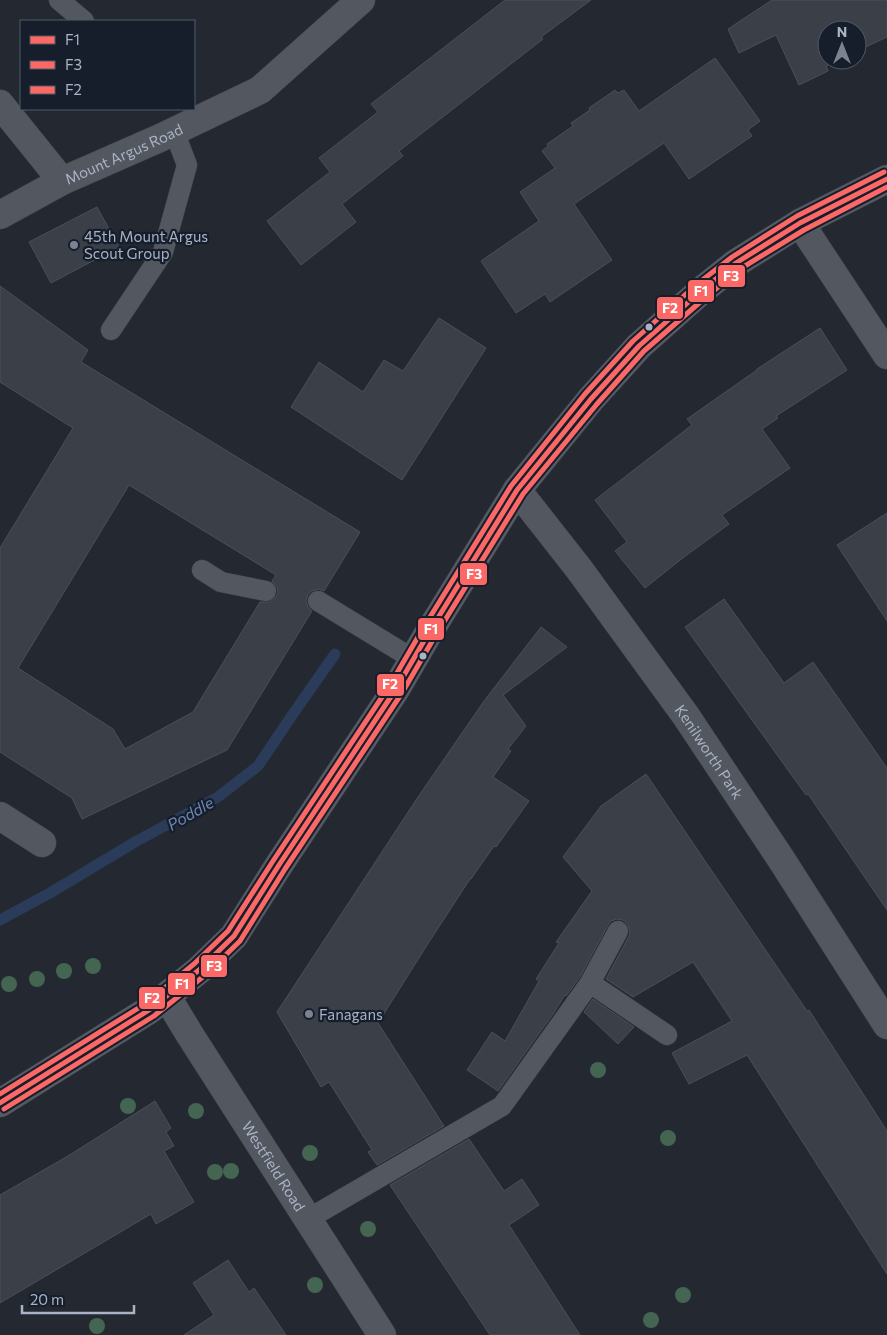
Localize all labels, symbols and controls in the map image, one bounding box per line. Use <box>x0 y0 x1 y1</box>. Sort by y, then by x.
legend <box>20 20 195 110</box>
north arrow <box>817 20 867 70</box>
text: N <box>837 23 847 40</box>
text: F1 <box>65 30 80 48</box>
text: F3 <box>65 55 82 73</box>
text: F2 <box>65 80 82 98</box>
street label: Mount Argus Road <box>62 120 185 188</box>
place label: 45th Mount Argus Scout Group <box>84 227 208 262</box>
marker: 45th Mount Argus Scout Group <box>68 239 80 251</box>
line badge: F3 <box>717 264 746 288</box>
text: F3 <box>723 267 739 284</box>
line badge: F1 <box>687 279 715 303</box>
text: F1 <box>694 282 708 299</box>
line badge: F2 <box>656 296 684 320</box>
text: F2 <box>662 299 678 316</box>
unlabelled marker <box>644 322 654 332</box>
line badge: F3 <box>459 562 488 586</box>
text: F3 <box>466 565 482 582</box>
line badge: F1 <box>417 617 445 641</box>
text: F1 <box>424 620 438 637</box>
unlabelled marker <box>418 651 428 661</box>
line badge: F2 <box>376 673 405 697</box>
text: F2 <box>382 675 398 692</box>
street label: Kenilworth Park <box>672 701 747 802</box>
water label: Poddle <box>163 792 217 834</box>
line badge: F3 <box>200 954 228 978</box>
text: F3 <box>206 957 222 974</box>
line badge: F1 <box>167 972 196 996</box>
text: F1 <box>175 975 189 992</box>
line badge: F2 <box>138 986 166 1010</box>
text: F2 <box>144 989 160 1006</box>
place label: Fanagans <box>319 1005 383 1023</box>
marker: Fanagans <box>303 1008 315 1020</box>
street label: Westfield Road <box>238 1118 309 1214</box>
scale bar <box>22 1282 135 1314</box>
text: 20 m <box>30 1290 64 1308</box>

